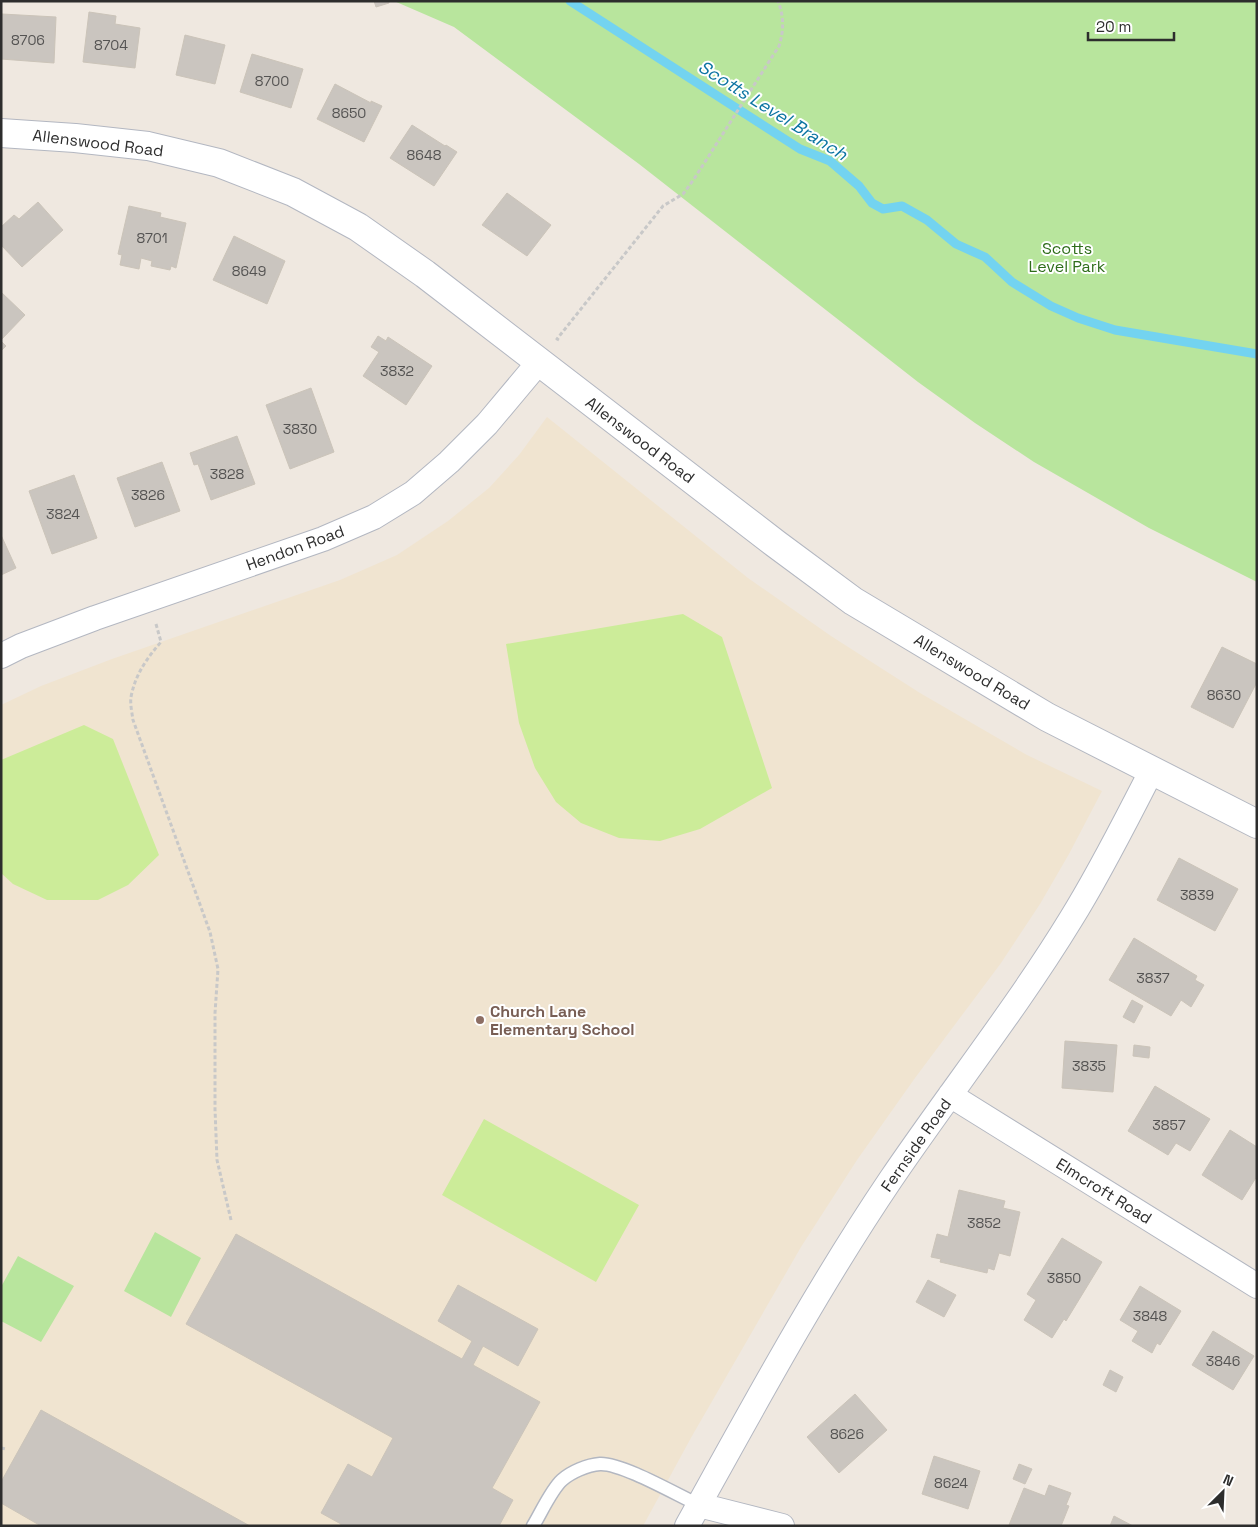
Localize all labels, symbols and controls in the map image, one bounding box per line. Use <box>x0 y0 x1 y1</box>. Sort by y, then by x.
scale bar <box>1088 10 1174 42</box>
text: 20 m <box>1096 17 1131 36</box>
house number: 8706 <box>11 31 45 49</box>
house number: 8704 <box>94 36 128 54</box>
water label: Scotts Level Branch <box>694 55 853 166</box>
house number: 8700 <box>255 72 289 90</box>
house number: 8650 <box>332 104 366 122</box>
street label: Allenswood Road <box>31 125 165 161</box>
house number: 8648 <box>407 146 442 164</box>
house number: 8701 <box>136 229 168 247</box>
park label: Scotts Level Park <box>1029 238 1106 277</box>
house number: 8649 <box>232 262 266 280</box>
house number: 3832 <box>380 362 414 380</box>
street label: Allenswood Road <box>581 392 699 488</box>
house number: 3830 <box>283 420 317 438</box>
house number: 3828 <box>210 465 244 483</box>
house number: 3826 <box>131 486 165 504</box>
house number: 3824 <box>46 505 80 523</box>
street label: Hendon Road <box>243 520 347 576</box>
street label: Allenswood Road <box>910 629 1034 715</box>
house number: 8630 <box>1207 686 1241 704</box>
house number: 3839 <box>1180 886 1214 904</box>
house number: 3837 <box>1136 969 1170 987</box>
place label: Church Lane Elementary School <box>490 1001 634 1040</box>
marker: Church Lane Elementary School <box>474 1014 486 1026</box>
house number: 3835 <box>1072 1057 1106 1075</box>
street label: Fernside Road <box>876 1094 956 1196</box>
house number: 3857 <box>1152 1116 1186 1134</box>
street label: Elmcroft Road <box>1052 1153 1156 1229</box>
house number: 3852 <box>967 1214 1001 1232</box>
house number: 3850 <box>1047 1269 1081 1287</box>
house number: 3848 <box>1133 1307 1168 1325</box>
house number: 3846 <box>1206 1352 1240 1370</box>
house number: 8626 <box>830 1425 864 1443</box>
north arrow <box>1198 1467 1248 1517</box>
text: N <box>1220 1470 1236 1490</box>
house number: 8624 <box>934 1474 968 1492</box>

